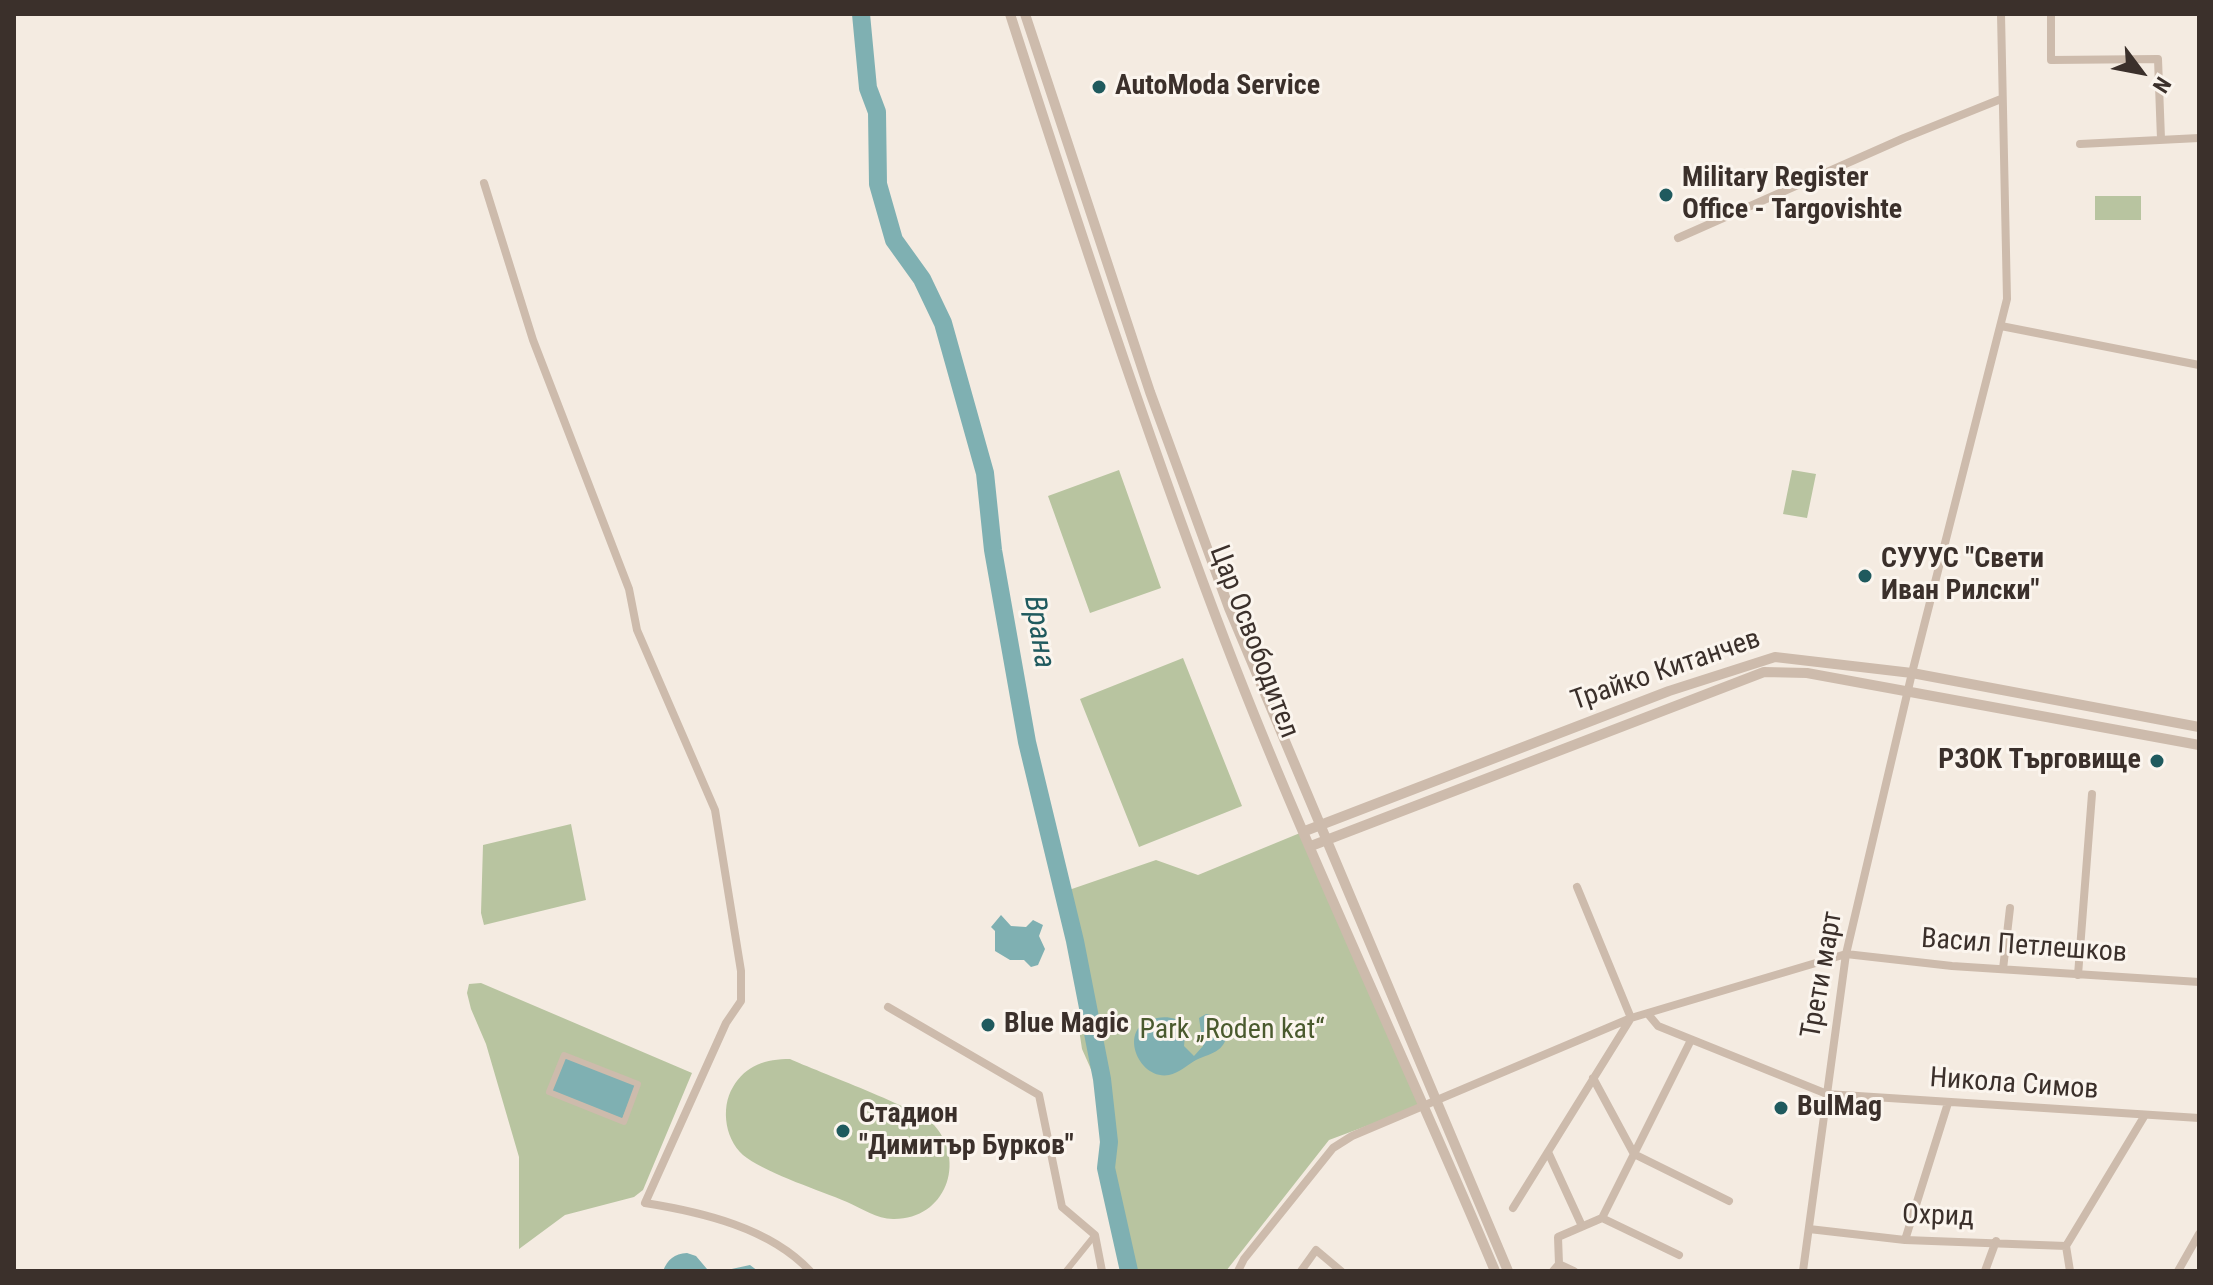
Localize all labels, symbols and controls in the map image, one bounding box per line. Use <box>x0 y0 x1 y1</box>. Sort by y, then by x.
north arrow <box>2101 32 2181 112</box>
place label: AutoModa Service <box>1115 70 1320 104</box>
text: N <box>2148 73 2176 97</box>
marker: AutoModa Service <box>1090 78 1108 96</box>
place label: Military Register Office - Targovishte <box>1682 162 1902 228</box>
marker: Military Register Office - Targovishte <box>1657 186 1675 204</box>
street label: Цар Освободител <box>1201 541 1305 743</box>
place label: СУУУС "Свети Иван Рилски" <box>1881 543 2044 609</box>
marker: СУУУС "Свети Иван Рилски" <box>1856 567 1874 585</box>
water label: Врана <box>1015 593 1061 671</box>
street label: Трайко Китанчев <box>1567 623 1765 719</box>
place label: РЗОК Търговище <box>1938 744 2141 778</box>
marker: РЗОК Търговище <box>2148 752 2166 770</box>
street label: Трети март <box>1795 909 1851 1041</box>
street label: Васил Петлешков <box>1920 923 2128 971</box>
place label: Blue Magic <box>1004 1008 1129 1042</box>
park label: Park „Roden kat“ <box>1139 1014 1325 1048</box>
marker: Blue Magic <box>979 1016 997 1034</box>
street label: Никола Симов <box>1928 1062 2100 1108</box>
place label: BulMag <box>1797 1091 1882 1125</box>
place label: Стадион "Димитър Бурков" <box>859 1098 1074 1164</box>
marker: BulMag <box>1772 1099 1790 1117</box>
marker: Стадион "Димитър Бурков" <box>834 1122 852 1140</box>
street label: Охрид <box>1901 1199 1975 1235</box>

